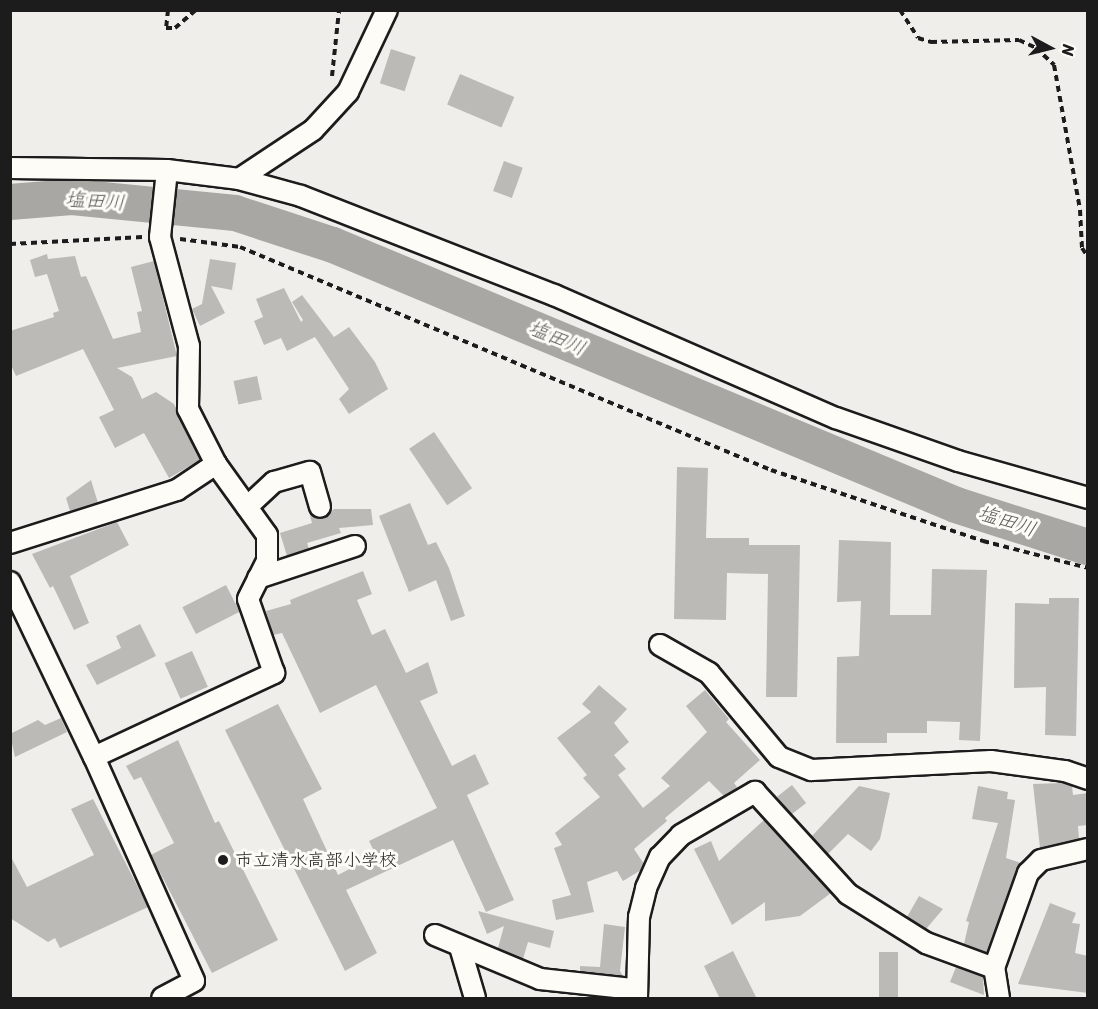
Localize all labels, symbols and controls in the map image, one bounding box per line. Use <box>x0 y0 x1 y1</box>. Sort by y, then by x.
north arrow <box>1020 18 1080 78</box>
text: N <box>1053 43 1083 58</box>
water label: 塩田川 <box>64 187 126 215</box>
water label: 塩田川 <box>525 315 589 361</box>
water label: 塩田川 <box>975 500 1039 542</box>
place label: 市立清水高部小学校 <box>235 849 397 871</box>
marker: 市立清水高部小学校 <box>216 853 230 867</box>

